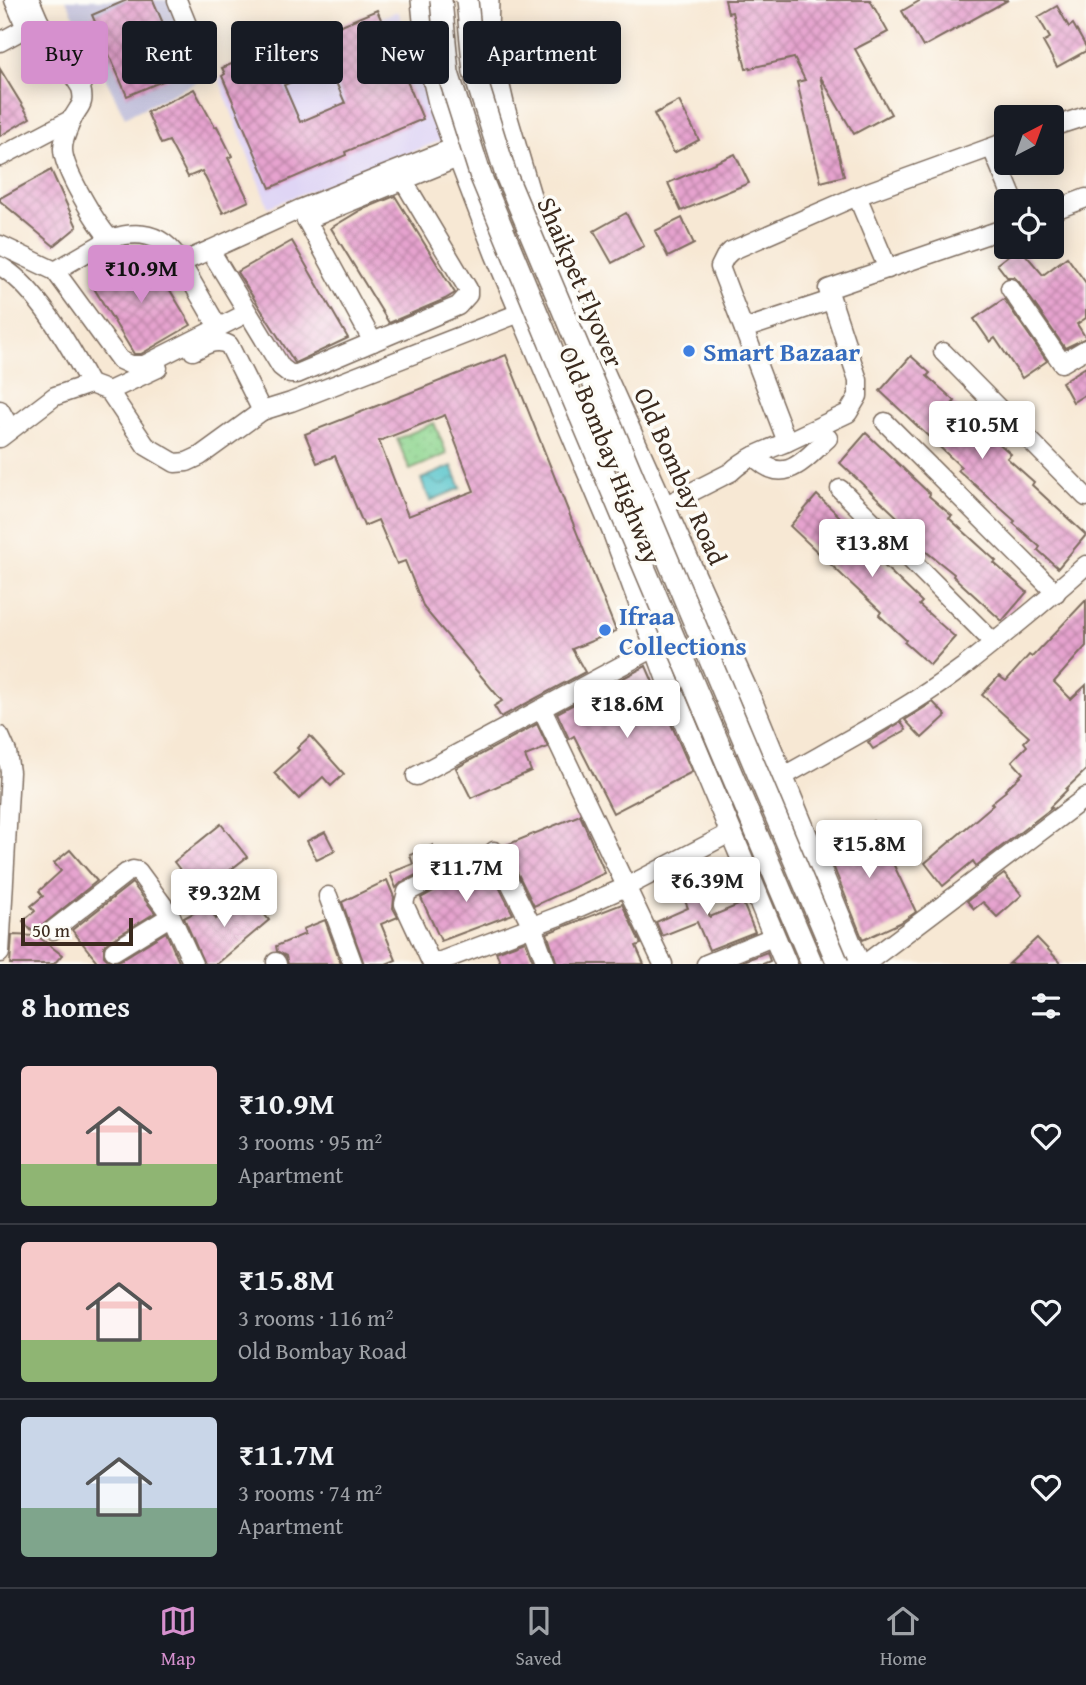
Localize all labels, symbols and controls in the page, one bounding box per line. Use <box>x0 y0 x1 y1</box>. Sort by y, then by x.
chip: Buy <box>21 21 108 84</box>
chip: Rent <box>122 21 217 84</box>
chip: Filters <box>231 21 343 84</box>
chip: New <box>357 21 449 84</box>
chip: Apartment <box>463 21 621 84</box>
north arrow <box>994 105 1064 175</box>
map controls <box>994 105 1064 259</box>
button: locate <box>994 189 1064 259</box>
street label: Shaikpet Flyover <box>528 191 635 373</box>
pin: ₹10.9M <box>84 246 198 305</box>
text: ₹10.9M <box>104 251 178 284</box>
place label: Smart Bazaar <box>703 332 860 371</box>
street label: Old Bombay Highway <box>550 340 673 570</box>
marker: Smart Bazaar <box>681 343 697 359</box>
street label: Old Bombay Road <box>624 381 738 571</box>
pin: ₹10.5M <box>925 402 1039 461</box>
text: ₹10.5M <box>945 407 1019 440</box>
pin: ₹13.8M <box>815 520 929 579</box>
text: ₹13.8M <box>835 525 909 558</box>
place label: Ifraa Collections <box>619 596 747 665</box>
marker: Ifraa Collections <box>597 622 613 638</box>
pin: ₹18.6M <box>570 680 684 740</box>
text: ₹18.6M <box>590 686 664 719</box>
pin: ₹15.8M <box>812 820 926 880</box>
text: ₹15.8M <box>832 826 906 859</box>
pin: ₹11.7M <box>409 844 523 904</box>
text: ₹11.7M <box>429 850 503 883</box>
pin: ₹6.39M <box>650 858 764 917</box>
text: ₹6.39M <box>670 863 744 896</box>
pin: ₹9.32M <box>167 870 281 929</box>
text: ₹9.32M <box>187 875 261 908</box>
scale bar <box>21 915 133 947</box>
text: 50 m <box>32 916 70 944</box>
text: 8 homes <box>21 984 130 1028</box>
icon: filters <box>1027 987 1065 1025</box>
text: ₹10.9M <box>238 1081 334 1125</box>
icon: home <box>77 1094 161 1178</box>
icon: heart <box>1027 1117 1065 1155</box>
text: 3 rooms · 95 m² <box>238 1125 382 1158</box>
text: Apartment <box>238 1158 343 1191</box>
text: ₹15.8M <box>238 1257 334 1301</box>
icon: home <box>77 1270 161 1354</box>
icon: heart <box>1027 1293 1065 1331</box>
text: 3 rooms · 116 m² <box>238 1301 393 1334</box>
text: Old Bombay Road <box>238 1334 407 1367</box>
text: ₹11.7M <box>238 1432 334 1476</box>
icon: home <box>77 1445 161 1529</box>
icon: heart <box>1027 1468 1065 1506</box>
text: 3 rooms · 74 m² <box>238 1476 382 1509</box>
text: Apartment <box>238 1509 343 1542</box>
tab: Map <box>159 1602 197 1672</box>
tab: Saved <box>516 1602 562 1672</box>
tab: Home <box>880 1602 927 1672</box>

